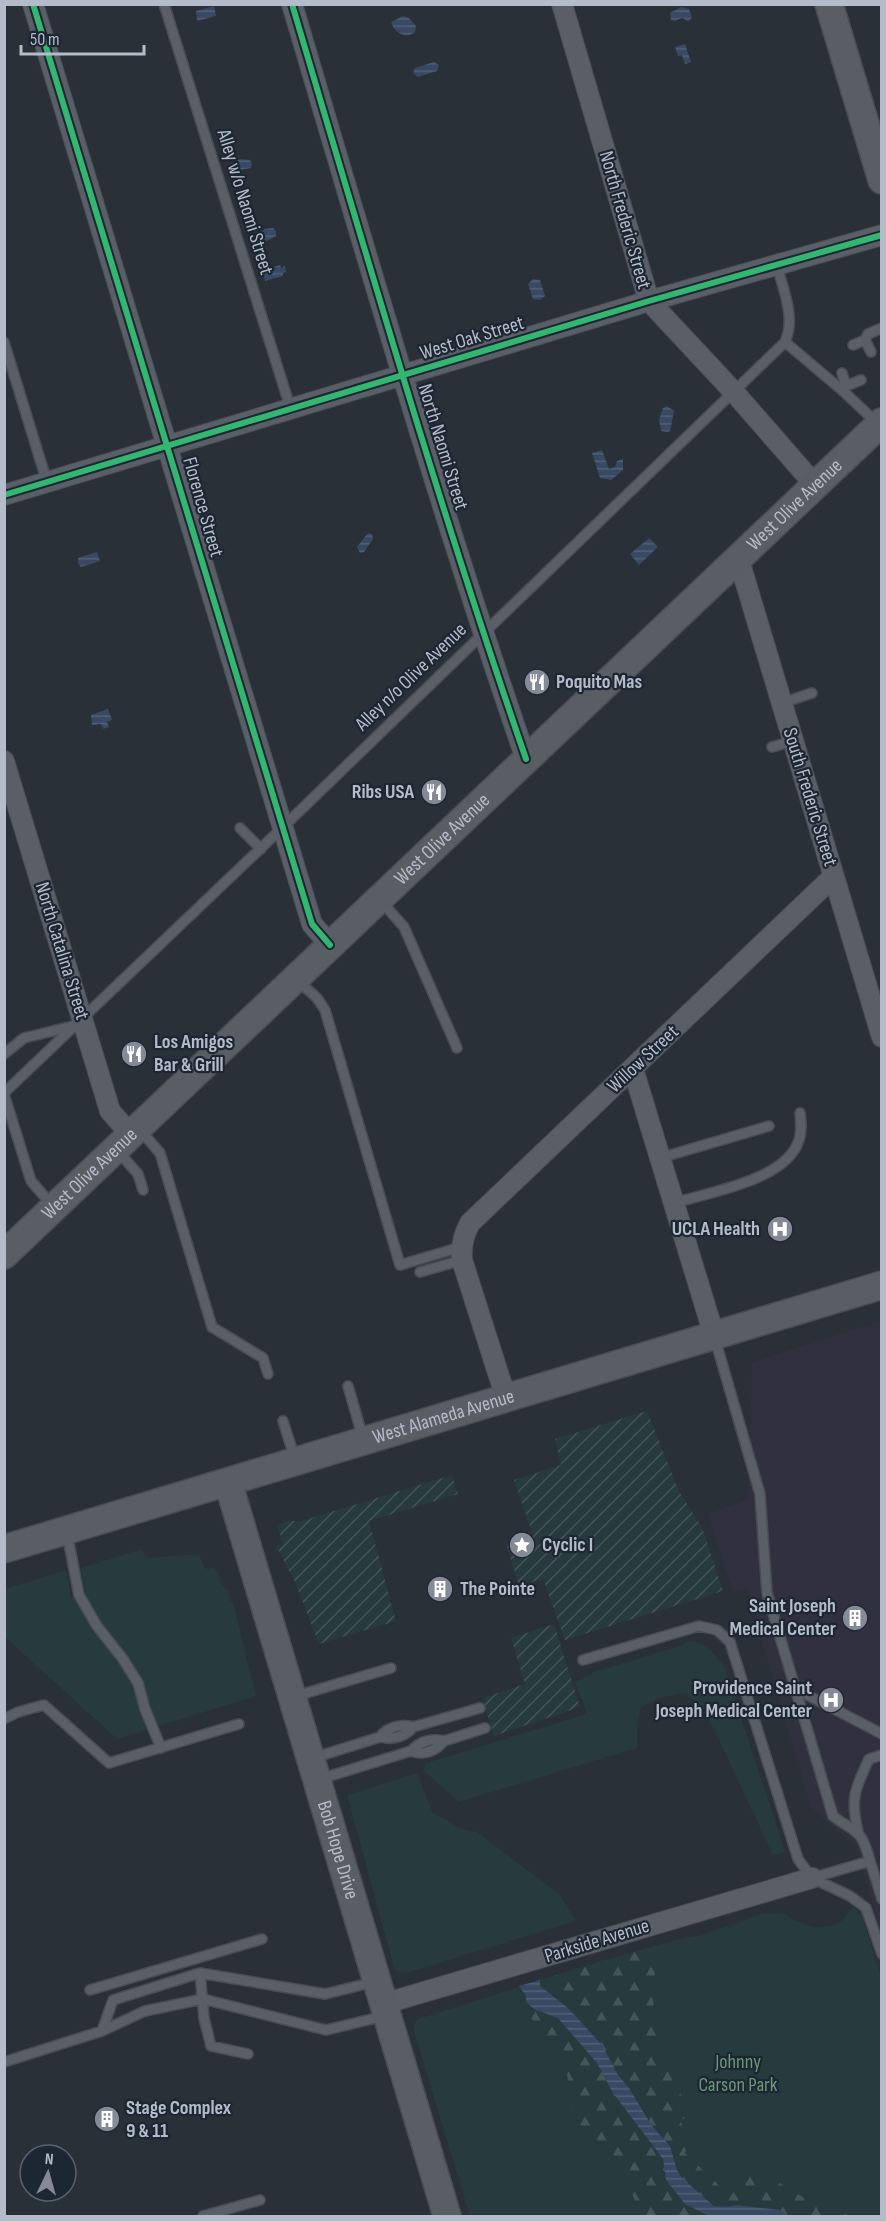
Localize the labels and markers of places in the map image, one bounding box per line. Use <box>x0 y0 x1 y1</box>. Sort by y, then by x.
restaurant icon: Poquito Mas <box>522 667 552 697</box>
place label: Poquito Mas <box>556 670 642 694</box>
restaurant icon: Ribs USA <box>419 777 449 807</box>
place label: Ribs USA <box>352 780 414 804</box>
place label: Los Amigos Bar & Grill <box>154 1030 233 1077</box>
restaurant icon: Los Amigos Bar & Grill <box>119 1039 149 1069</box>
hospital icon: UCLA Health <box>765 1214 795 1244</box>
place label: UCLA Health <box>672 1217 760 1241</box>
place icon: Cyclic I <box>507 1530 537 1560</box>
place label: Cyclic I <box>542 1533 593 1557</box>
building icon: The Pointe <box>425 1574 455 1604</box>
place label: The Pointe <box>460 1577 535 1601</box>
place label: Saint Joseph Medical Center <box>730 1594 836 1641</box>
building icon: Saint Joseph Medical Center <box>840 1603 870 1633</box>
place label: Providence Saint Joseph Medical Center <box>654 1676 812 1723</box>
hospital icon: Providence Saint Joseph Medical Center <box>816 1685 846 1715</box>
place label: Stage Complex 9 & 11 <box>126 2096 232 2143</box>
building icon: Stage Complex 9 & 11 <box>92 2104 122 2134</box>

